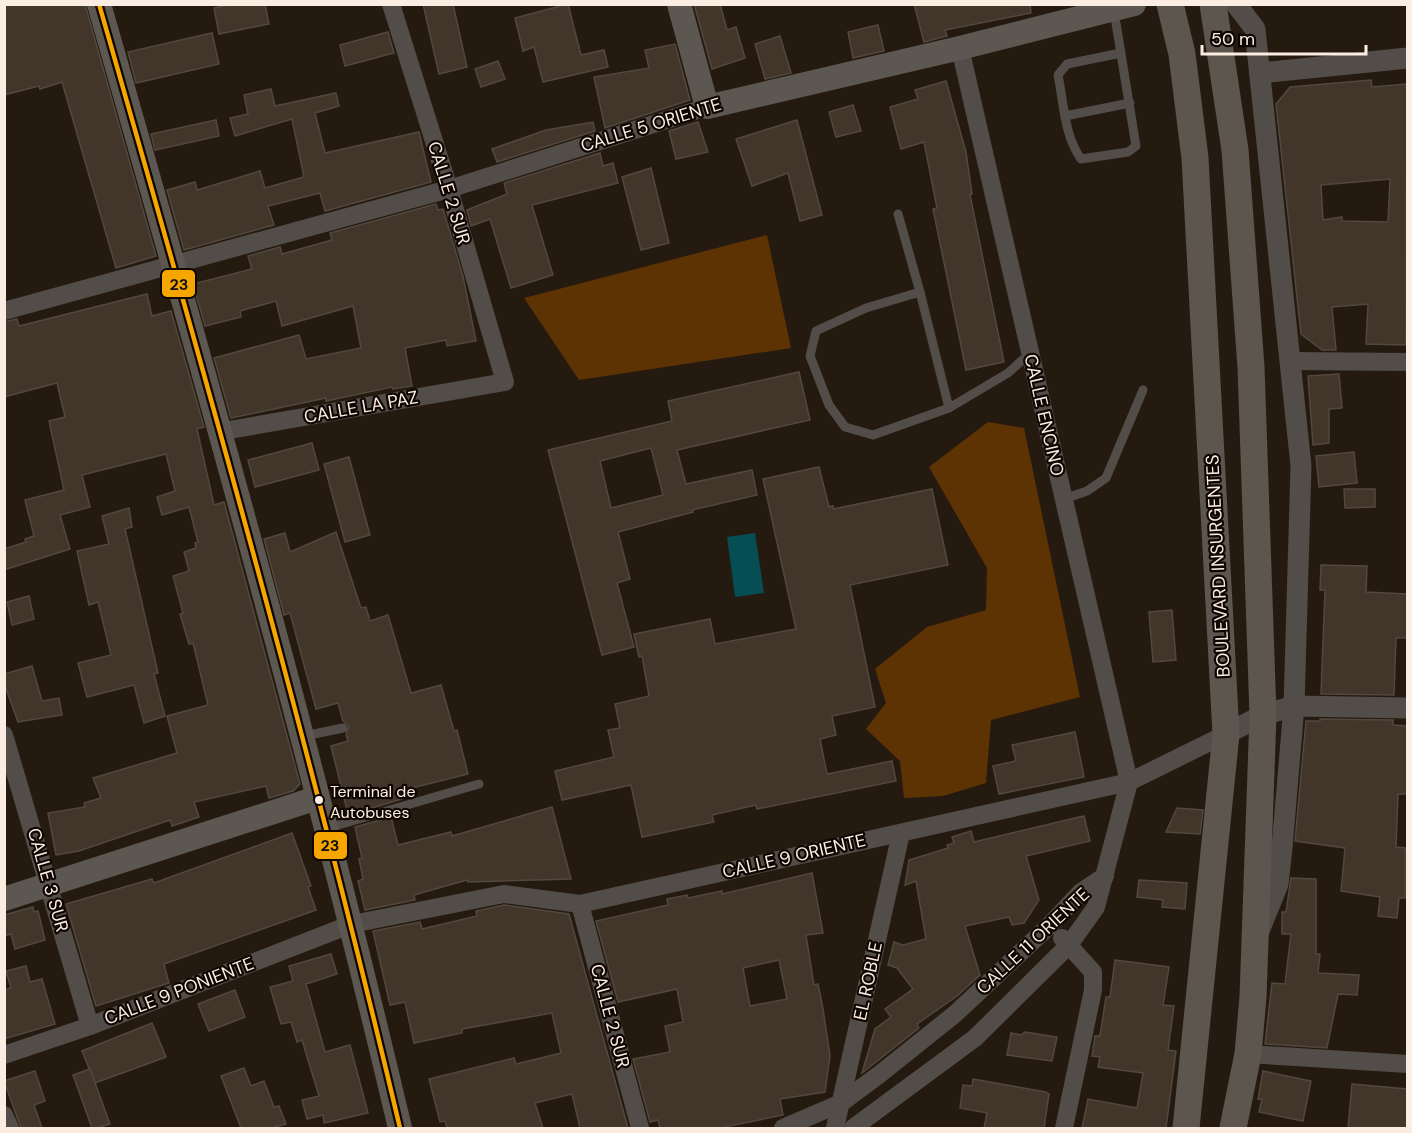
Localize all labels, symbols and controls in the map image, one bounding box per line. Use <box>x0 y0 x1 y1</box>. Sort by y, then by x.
scale bar <box>1202 18 1366 56</box>
text: 50 m <box>1211 27 1255 51</box>
street label: CALLE 5 ORIENTE <box>578 92 724 158</box>
street label: CALLE 2 SUR <box>422 139 476 247</box>
line badge: 23 <box>161 269 196 298</box>
text: 23 <box>170 274 188 295</box>
street label: CALLE ENCINO <box>1018 352 1070 478</box>
street label: CALLE LA PAZ <box>302 385 420 429</box>
street label: BOULEVARD INSURGENTES <box>1200 454 1236 678</box>
place label: Terminal de Autobuses <box>330 781 415 823</box>
marker: Terminal de Autobuses <box>313 794 325 806</box>
street label: CALLE 3 SUR <box>22 825 74 935</box>
street label: CALLE 9 ORIENTE <box>720 828 868 884</box>
line badge: 23 <box>313 831 348 860</box>
text: 23 <box>321 835 339 856</box>
street label: CALLE 11 ORIENTE <box>971 882 1095 1000</box>
street label: EL ROBLE <box>848 940 888 1022</box>
street label: CALLE 9 PONIENTE <box>101 951 257 1031</box>
street label: CALLE 2 SUR <box>585 961 635 1071</box>

